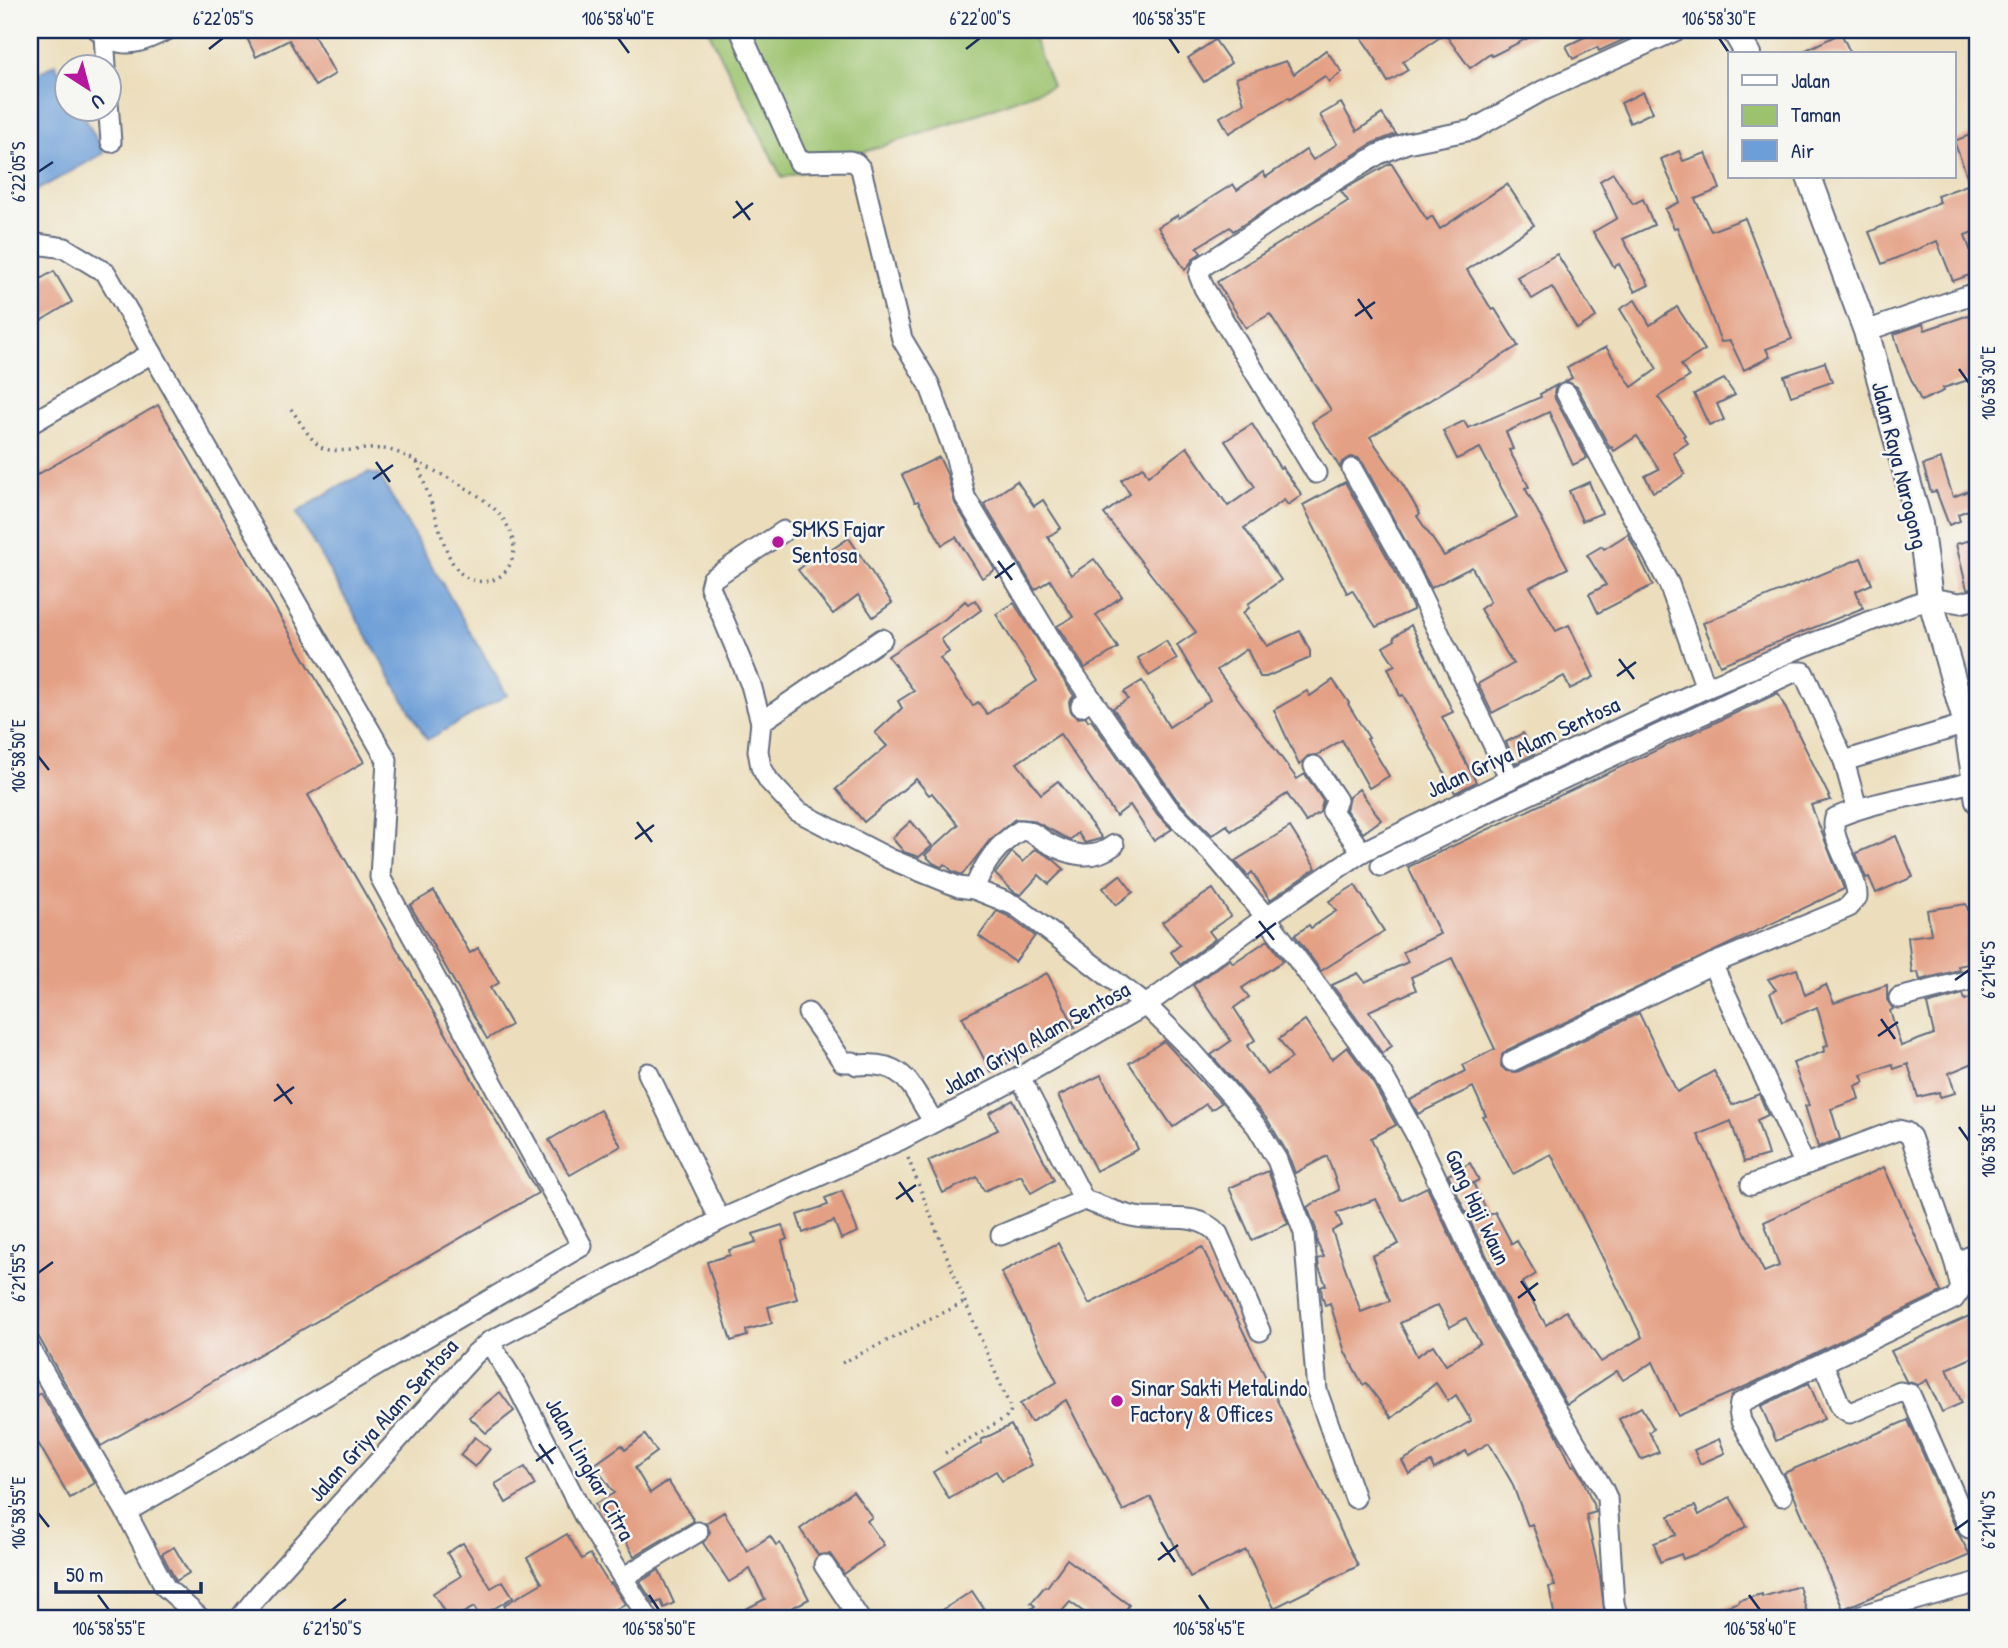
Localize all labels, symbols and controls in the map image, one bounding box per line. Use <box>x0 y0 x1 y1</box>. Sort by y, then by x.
text: 6°22'05"S <box>193 6 253 31</box>
text: 106°58'40"E <box>582 6 654 31</box>
text: 6°22'00"S <box>949 6 1011 31</box>
text: 106°58'35"E <box>1132 6 1206 31</box>
text: 106°58'30"E <box>1682 6 1756 31</box>
north arrow <box>52 52 122 122</box>
legend <box>1728 52 1955 178</box>
text: Jalan <box>1791 66 1830 95</box>
text: U <box>86 88 110 116</box>
text: Taman <box>1791 100 1841 129</box>
text: Air <box>1791 136 1814 165</box>
text: 6°22'05"S <box>6 142 31 202</box>
text: 106°58'30"E <box>1976 346 2001 420</box>
street label: Jalan Raya Narogong <box>1865 378 1936 552</box>
place label: SMKS Fajar Sentosa <box>792 513 885 570</box>
marker: SMKS Fajar Sentosa <box>770 534 786 550</box>
street label: Jalan Griya Alam Sentosa <box>1421 688 1624 805</box>
text: 106°58'50"E <box>6 719 31 793</box>
text: 6°21'45"S <box>1976 941 2001 999</box>
street label: Jalan Griya Alam Sentosa <box>936 973 1135 1102</box>
text: 106°58'35"E <box>1976 1104 2001 1178</box>
street label: Gang Haji Waun <box>1438 1144 1519 1270</box>
text: 6°21'55"S <box>6 1244 31 1302</box>
street label: Jalan Griya Alam Sentosa <box>301 1331 464 1508</box>
place label: Sinar Sakti Metalindo Factory & Offices <box>1130 1372 1307 1429</box>
street label: Jalan Lingkar Citra <box>538 1392 643 1546</box>
marker: Sinar Sakti Metalindo Factory & Offices <box>1109 1393 1125 1409</box>
text: 106°58'55"E <box>6 1476 31 1549</box>
text: 6°21'40"S <box>1976 1491 2001 1549</box>
scale bar <box>56 1550 201 1594</box>
text: 50 m <box>66 1560 103 1589</box>
text: 106°58'55"E <box>73 1616 146 1641</box>
text: 6°21'50"S <box>303 1616 361 1641</box>
text: 106°58'50"E <box>622 1616 696 1641</box>
text: 106°58'45"E <box>1173 1616 1245 1641</box>
text: 106°58'40"E <box>1724 1616 1796 1641</box>

